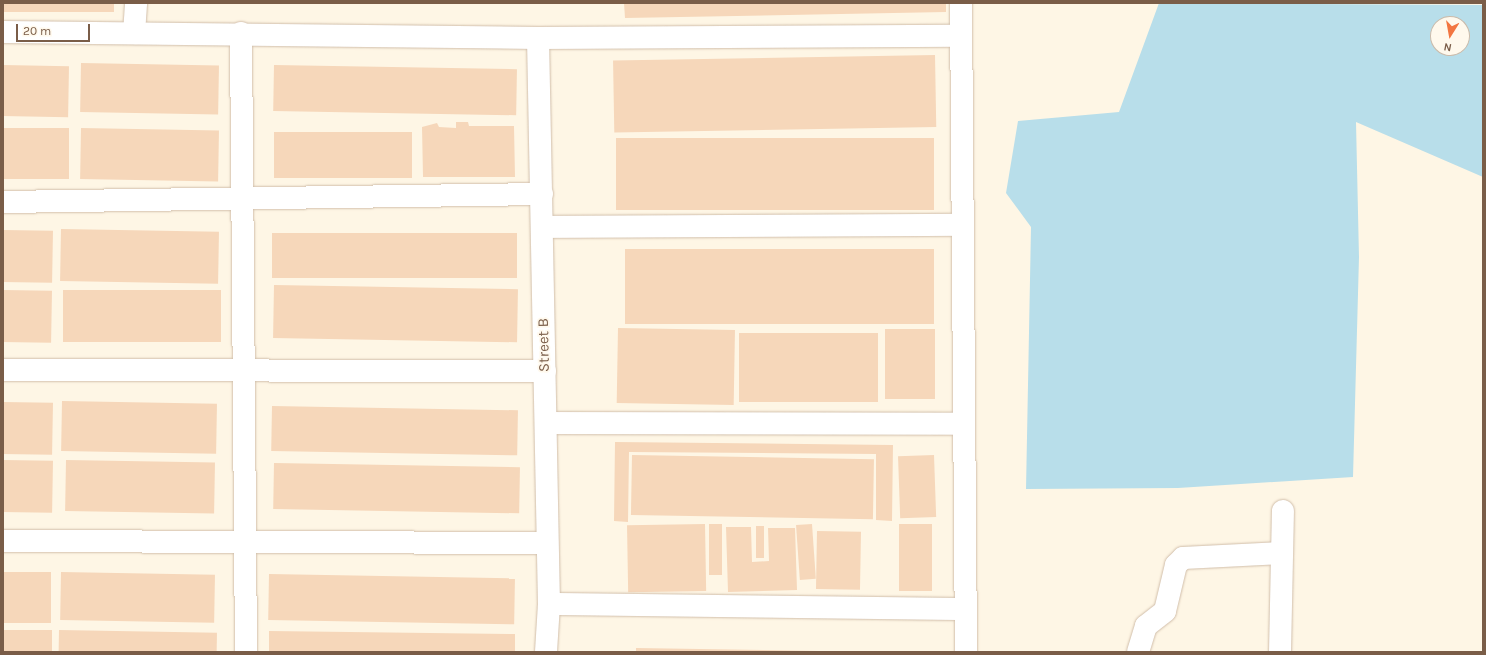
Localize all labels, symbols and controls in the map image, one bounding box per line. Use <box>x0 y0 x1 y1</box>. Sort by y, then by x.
scale bar <box>18 16 92 42</box>
north arrow <box>1430 16 1470 56</box>
text: 20 m <box>23 24 51 38</box>
text: N <box>1443 40 1453 54</box>
street label: Street B <box>535 318 553 372</box>

